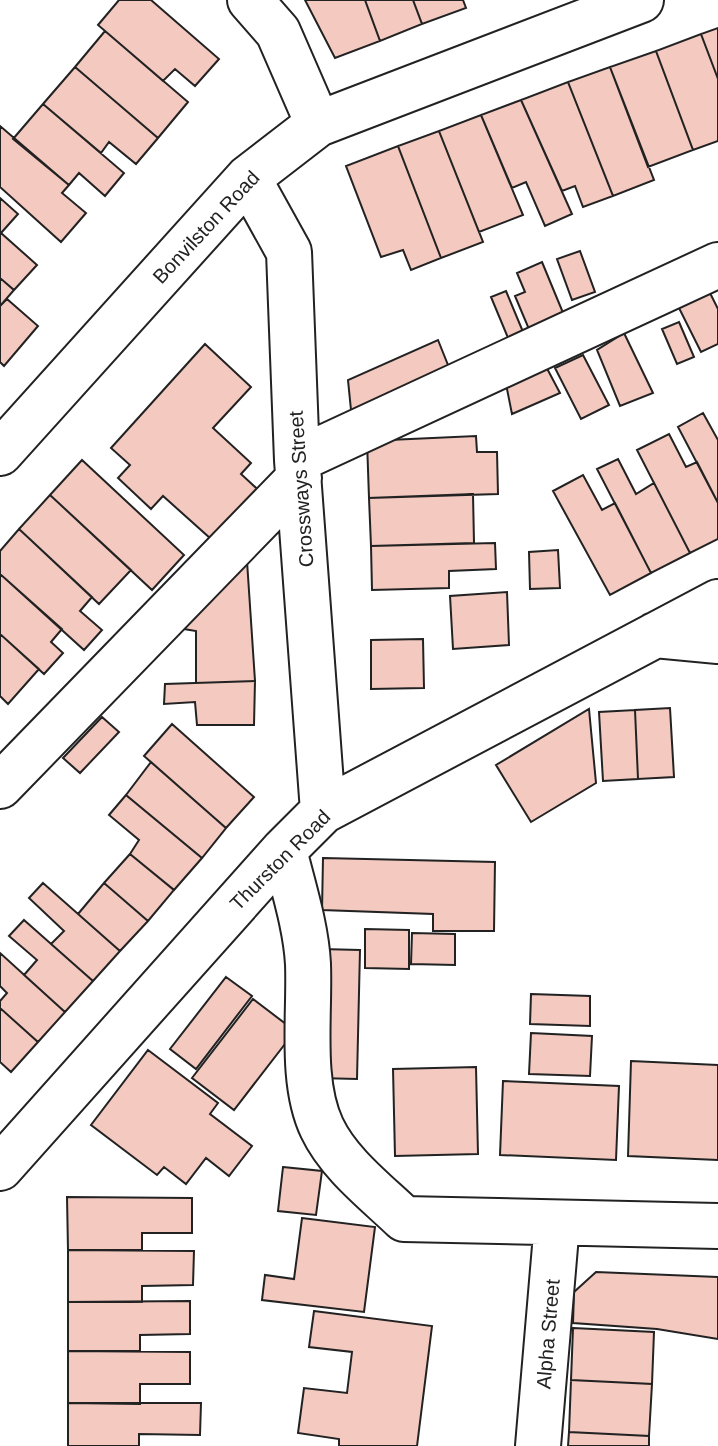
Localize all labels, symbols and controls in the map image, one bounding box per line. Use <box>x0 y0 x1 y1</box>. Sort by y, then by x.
street label: Bonvilston Road <box>148 166 264 288</box>
street label: Crossways Street <box>285 410 317 568</box>
street label: Thurston Road <box>225 805 335 915</box>
street label: Alpha Street <box>532 1278 564 1390</box>

